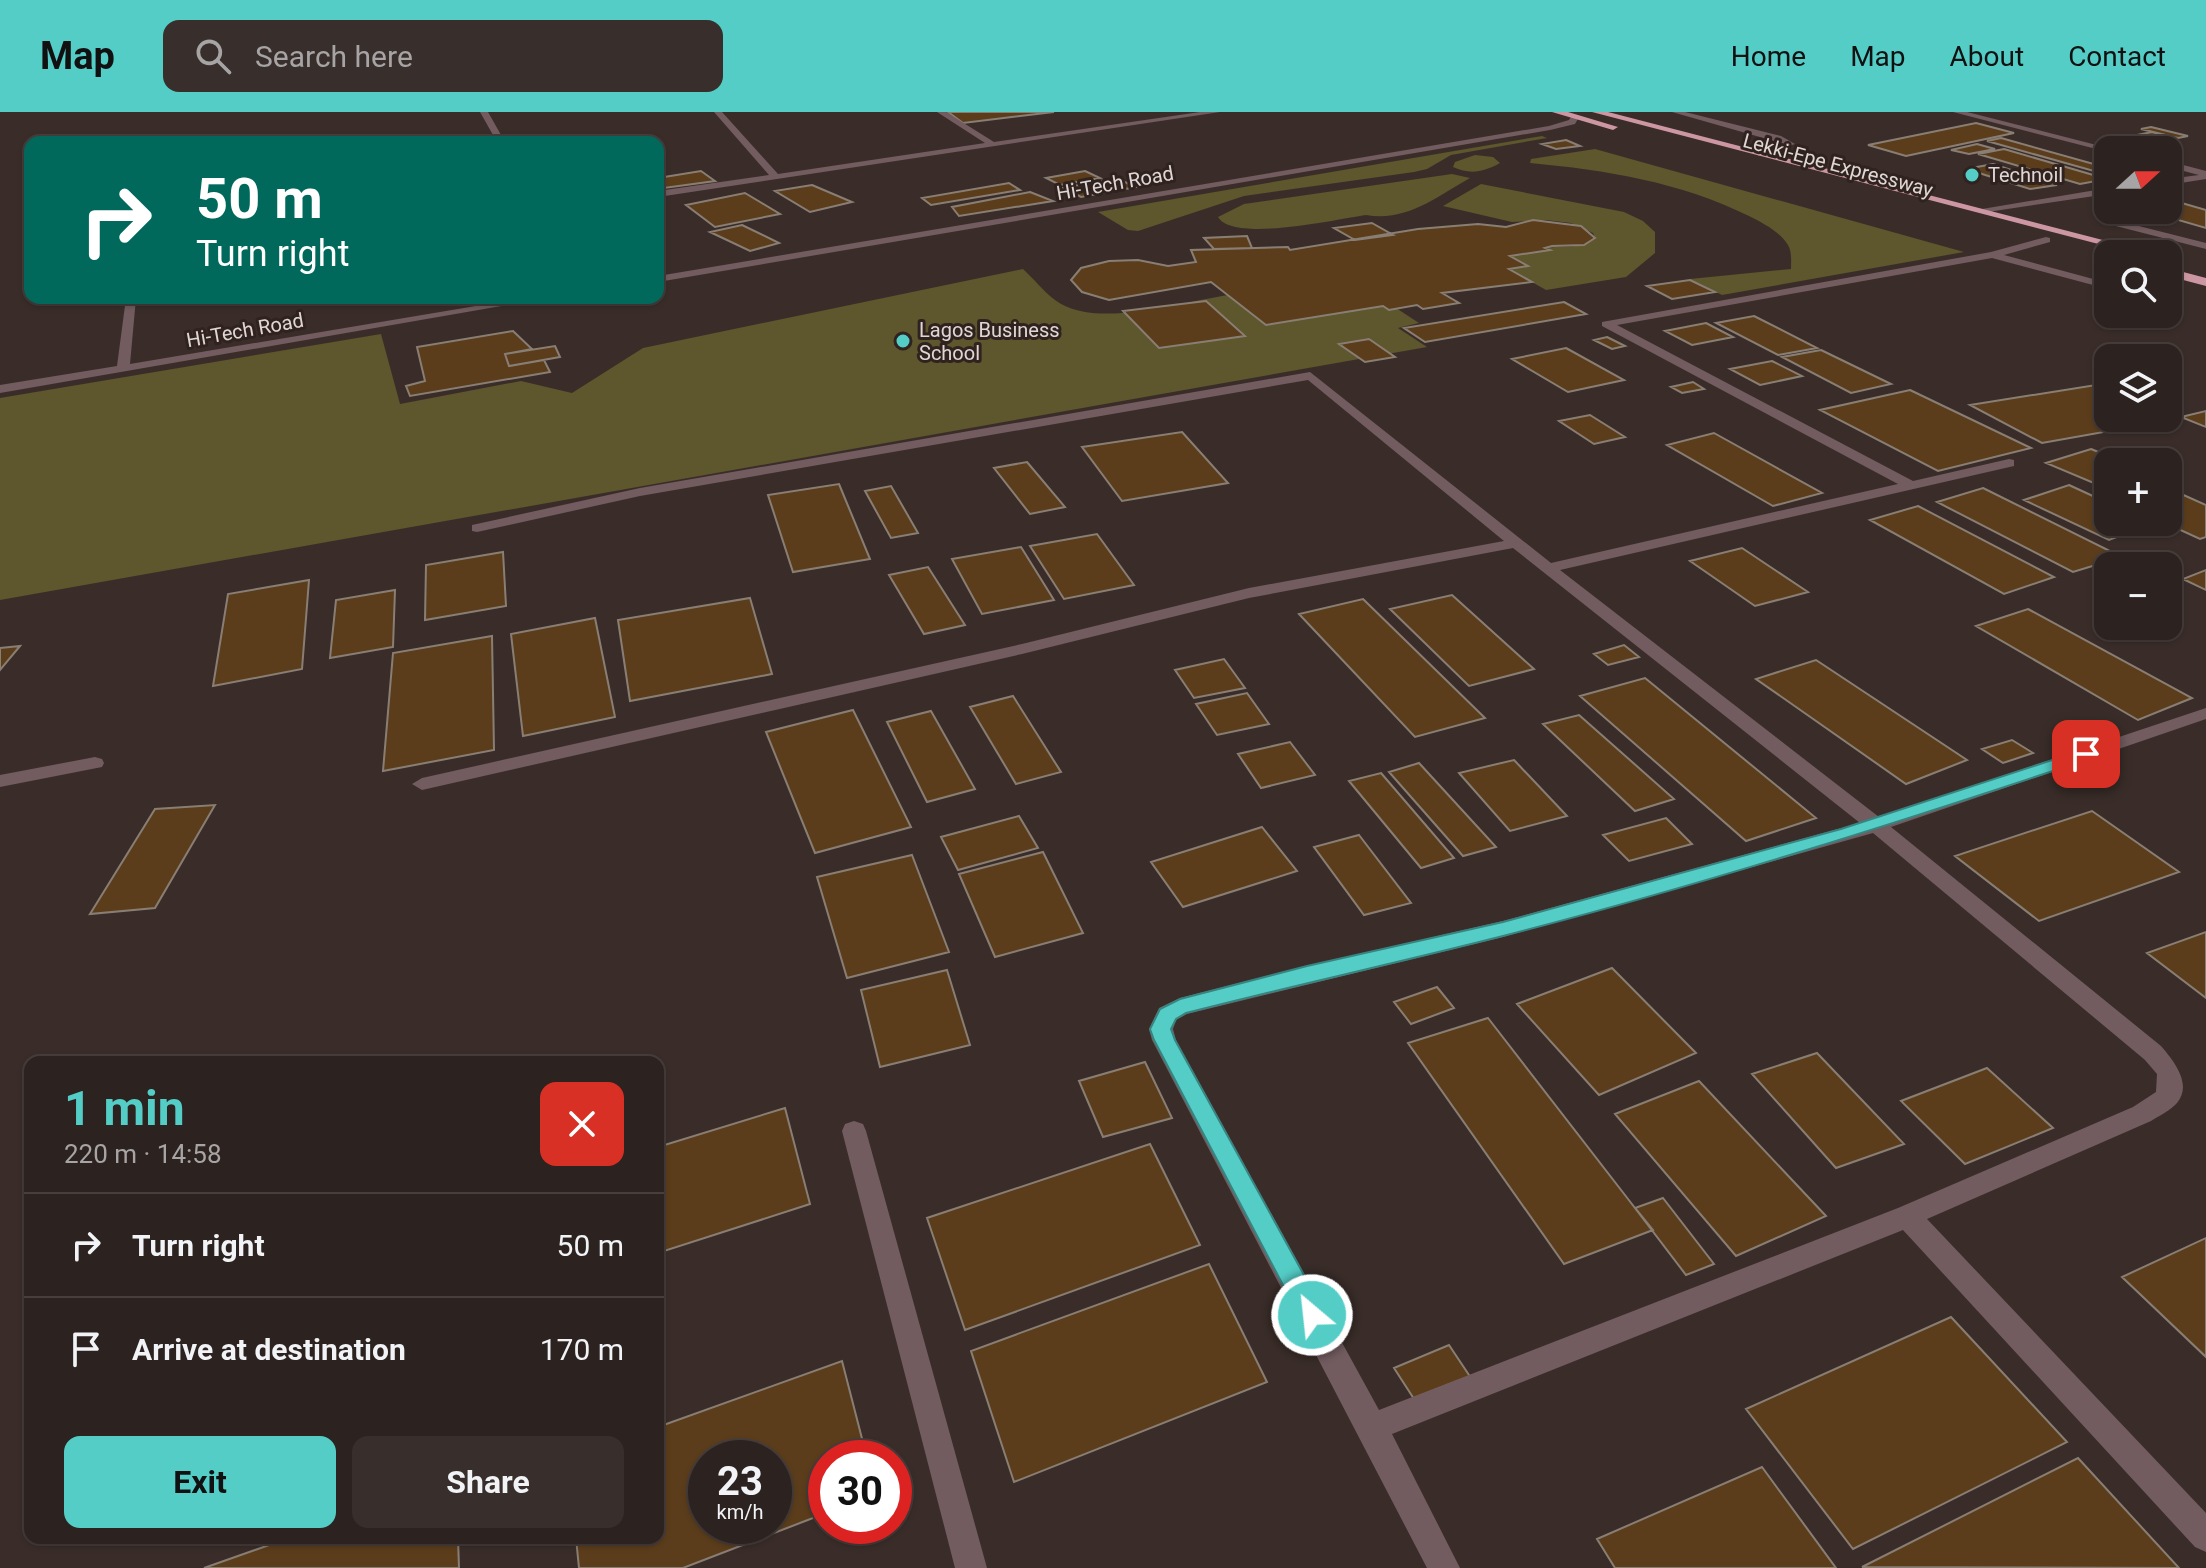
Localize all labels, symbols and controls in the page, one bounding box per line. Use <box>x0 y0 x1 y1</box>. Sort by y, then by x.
search box <box>163 20 723 92</box>
text: Map <box>40 34 115 78</box>
icon: search <box>191 34 235 78</box>
text: Search here <box>255 39 413 74</box>
text: Home <box>1731 40 1806 73</box>
text: Map <box>1850 40 1906 73</box>
text: About <box>1950 40 2024 73</box>
text: Contact <box>2068 40 2166 73</box>
street label: Lekki-Epe Expressway <box>1740 128 1936 202</box>
north arrow <box>2094 136 2182 224</box>
map controls <box>2094 136 2182 640</box>
street label: Hi-Tech Road <box>1055 161 1175 205</box>
place label: Technoil <box>1988 163 2063 187</box>
text: 50 m <box>196 166 323 232</box>
marker: Technoil <box>1963 166 1981 184</box>
icon: right <box>64 168 168 272</box>
text: Turn right <box>196 233 349 275</box>
button: search <box>2094 240 2182 328</box>
street label: Hi-Tech Road <box>185 308 305 352</box>
place label: Lagos Business School <box>919 318 1060 365</box>
marker: Lagos Business School <box>894 332 912 350</box>
button: layers <box>2094 344 2182 432</box>
button: + <box>2094 448 2182 536</box>
button: − <box>2094 552 2182 640</box>
pin <box>2052 720 2120 788</box>
icon: arrive <box>2064 732 2108 776</box>
text: 1 min <box>64 1080 185 1137</box>
button: close <box>540 1082 624 1166</box>
text: 220 m · 14:58 <box>64 1139 222 1169</box>
icon: right <box>64 1223 108 1267</box>
text: Turn right <box>132 1228 265 1263</box>
text: 50 m <box>557 1228 624 1263</box>
position arrow <box>1270 1273 1354 1357</box>
icon: arrive <box>64 1327 108 1371</box>
text: Arrive at destination <box>132 1332 406 1367</box>
text: 170 m <box>540 1332 624 1367</box>
button: Exit <box>64 1436 336 1528</box>
button: Share <box>352 1436 624 1528</box>
speed limit sign: 30 <box>808 1440 912 1544</box>
text: 23 <box>717 1458 763 1505</box>
text: km/h <box>717 1500 763 1524</box>

